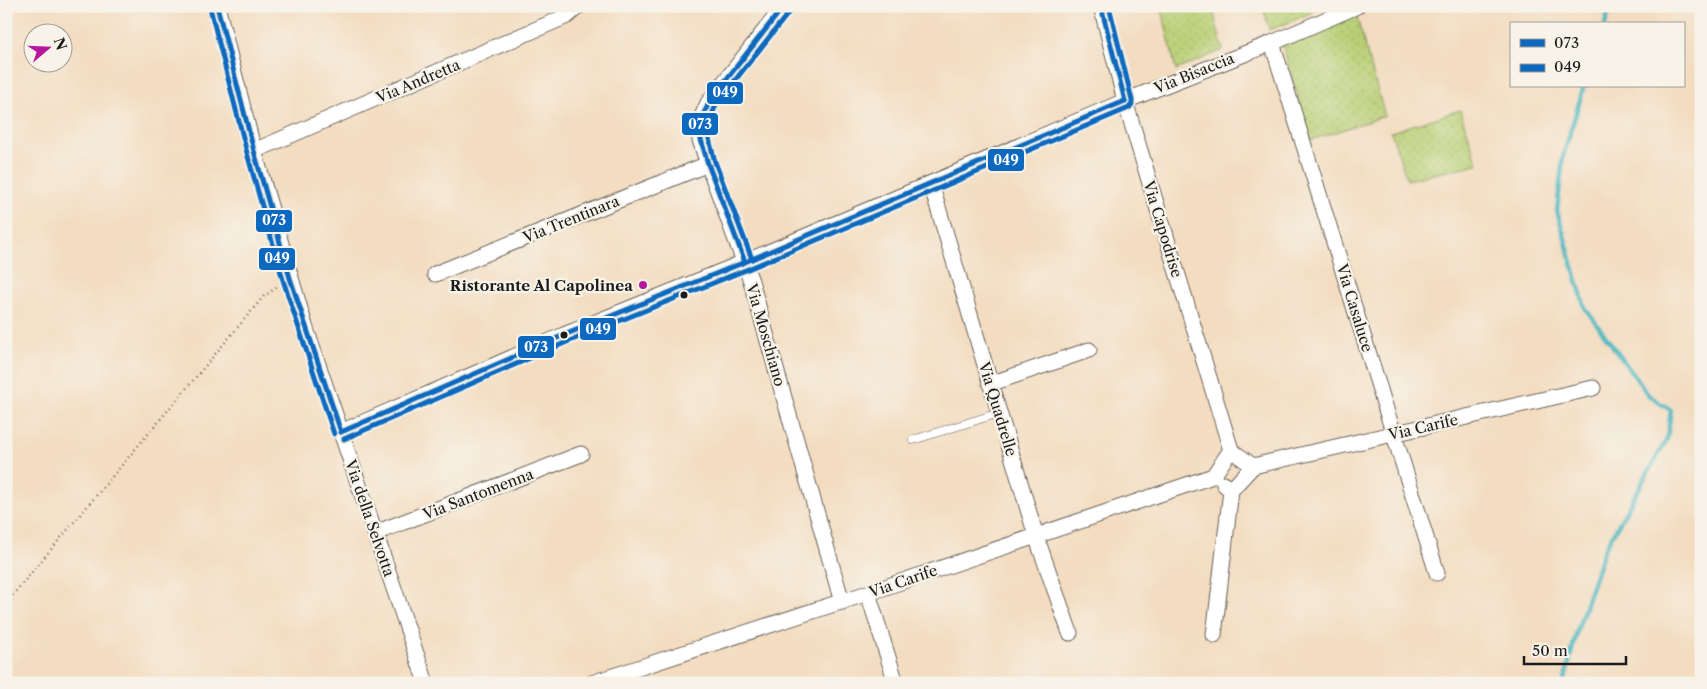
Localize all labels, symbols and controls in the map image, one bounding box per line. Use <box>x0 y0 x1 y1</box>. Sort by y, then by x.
north arrow <box>22 22 72 72</box>
legend <box>1510 22 1684 88</box>
text: 073 <box>1554 33 1579 52</box>
text: N <box>50 35 71 52</box>
street label: Via Bisaccia <box>1150 48 1237 98</box>
street label: Via Andretta <box>372 55 463 108</box>
text: 049 <box>1554 57 1581 76</box>
line badge: 049 <box>706 81 744 105</box>
text: 049 <box>712 83 738 101</box>
line badge: 073 <box>681 112 719 136</box>
text: 073 <box>688 115 712 133</box>
line badge: 049 <box>987 148 1025 172</box>
text: 049 <box>993 151 1019 169</box>
street label: Via Capodrise <box>1139 177 1187 280</box>
street label: Via Trentinara <box>519 191 622 247</box>
line badge: 073 <box>255 209 293 233</box>
text: 073 <box>262 211 286 229</box>
line badge: 049 <box>258 247 296 271</box>
text: 049 <box>264 249 290 267</box>
street label: Via Casaluce <box>1332 261 1377 354</box>
place label: Ristorante Al Capolinea <box>450 276 633 295</box>
marker: Ristorante Al Capolinea <box>637 279 649 291</box>
street label: Via Moschiano <box>742 280 790 389</box>
unlabelled marker <box>679 290 689 300</box>
line badge: 049 <box>579 317 617 341</box>
text: 049 <box>585 320 611 338</box>
unlabelled marker <box>559 330 569 340</box>
line badge: 073 <box>517 335 555 359</box>
text: 073 <box>524 338 548 356</box>
street label: Via Quadrelle <box>974 359 1021 458</box>
street label: Via Carife <box>1385 410 1460 444</box>
street label: Via della Selvotta <box>341 456 399 579</box>
street label: Via Santomenna <box>419 464 536 524</box>
street label: Via Carife <box>865 560 940 602</box>
scale bar <box>1524 634 1627 666</box>
text: 50 m <box>1532 641 1568 660</box>

